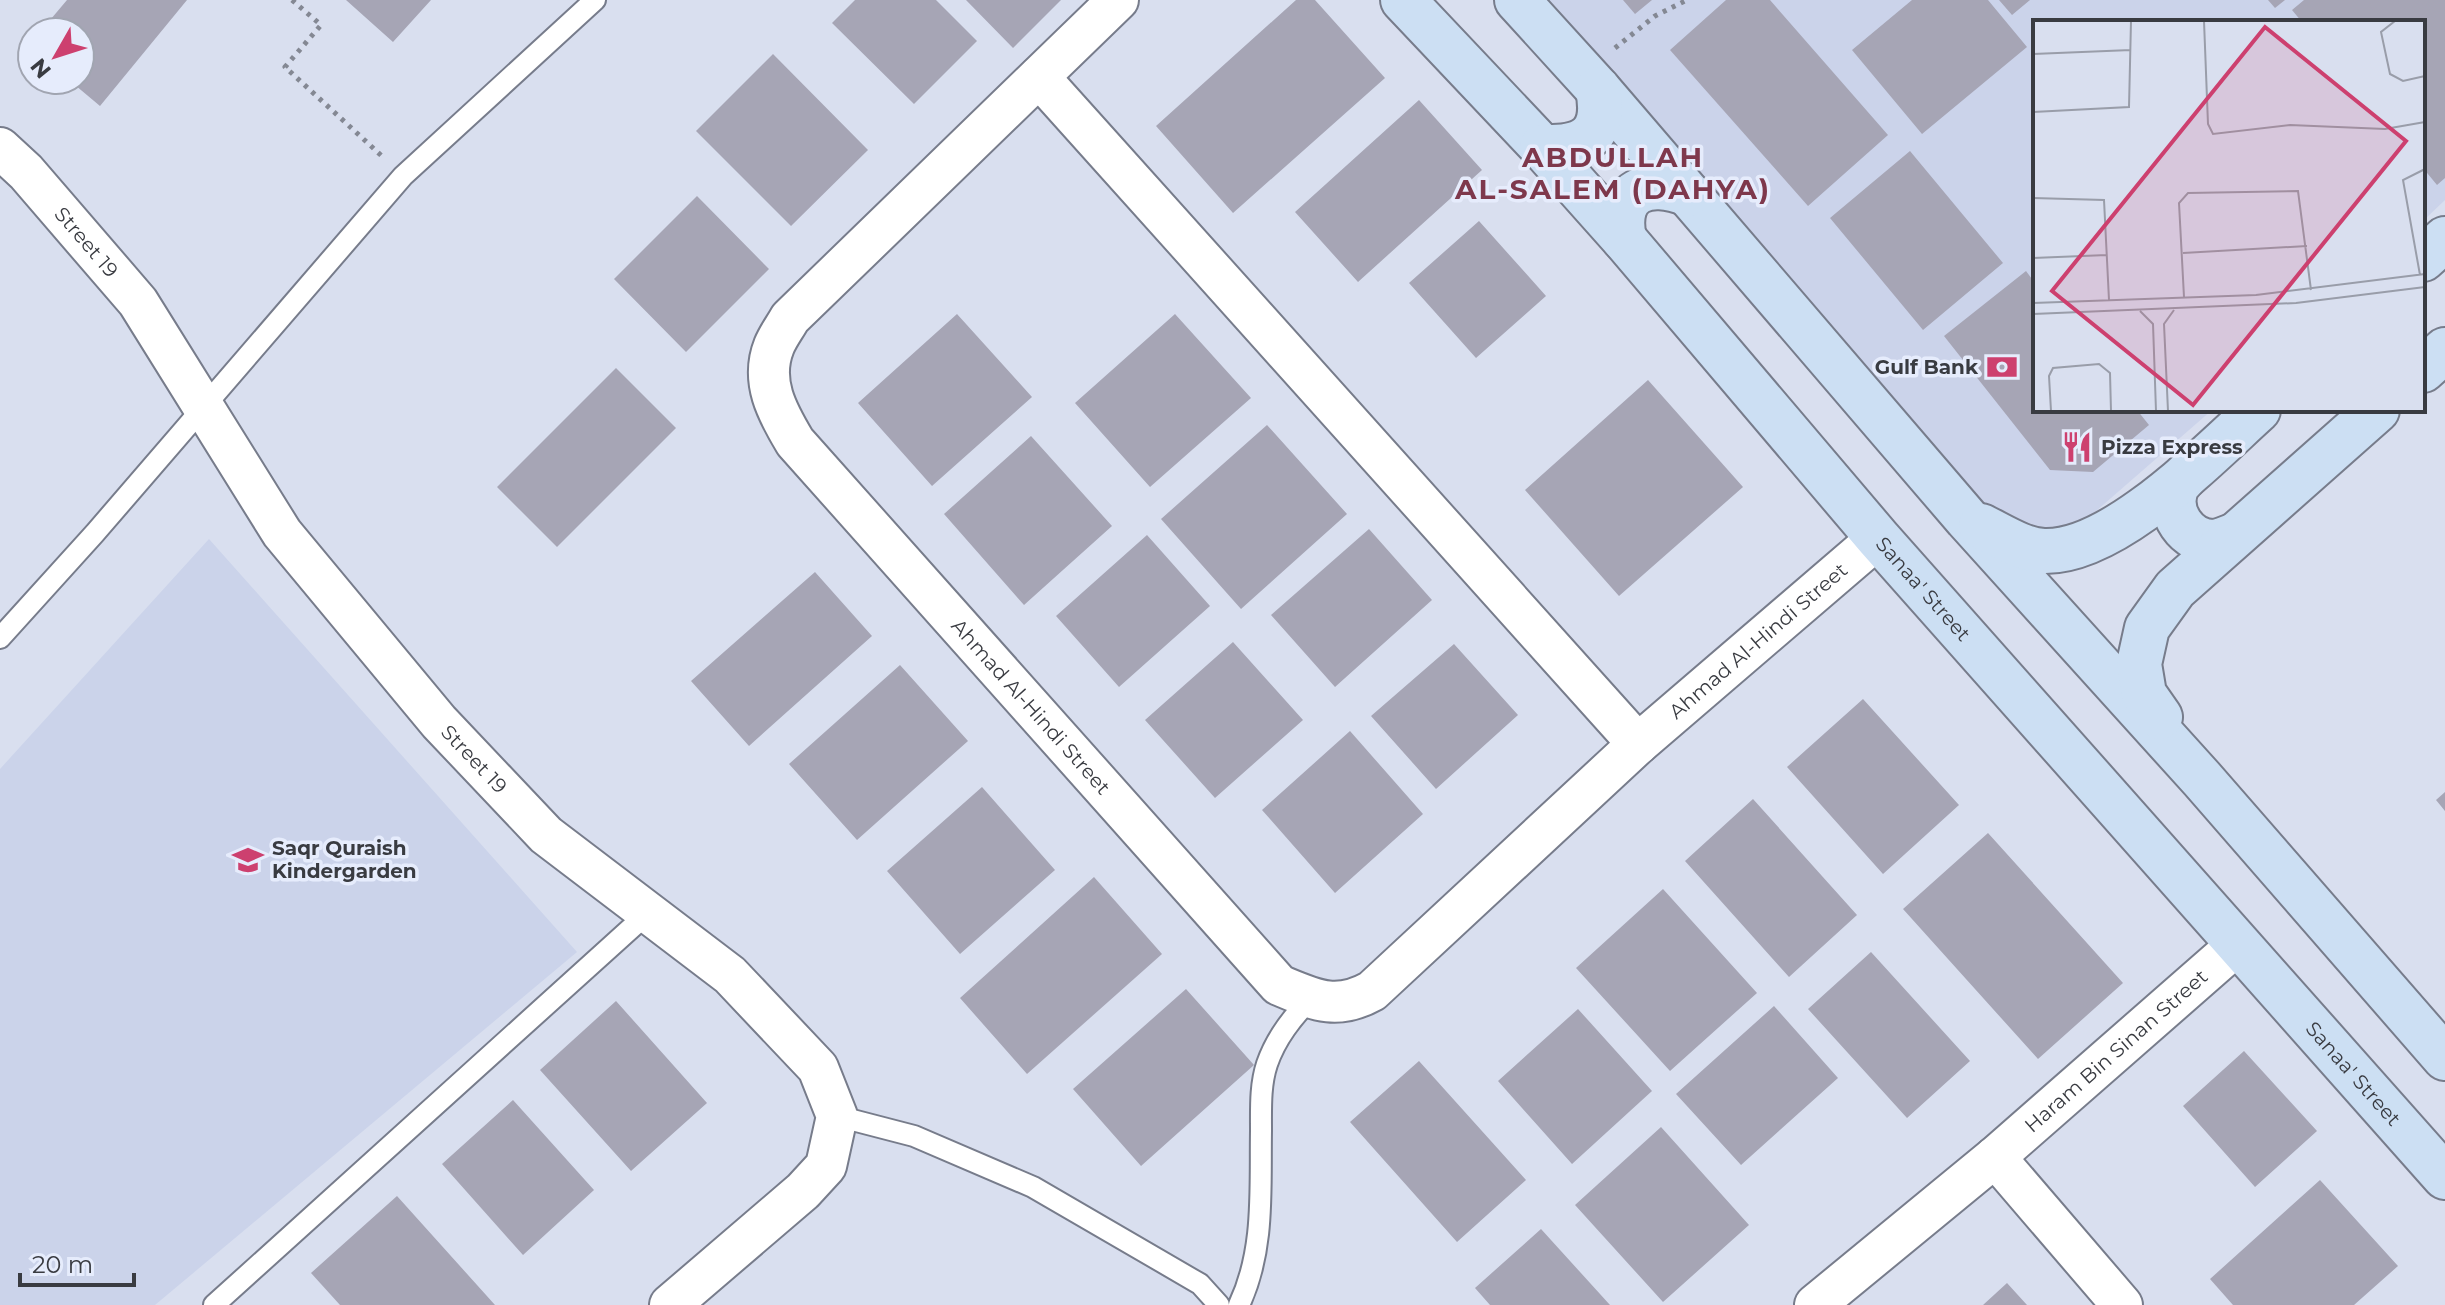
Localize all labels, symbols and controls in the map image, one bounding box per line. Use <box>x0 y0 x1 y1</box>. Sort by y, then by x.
north arrow <box>16 16 96 96</box>
inset map <box>2033 20 2425 412</box>
text: N <box>25 53 57 84</box>
district label: ABDULLAH AL-SALEM (DAHYA) <box>1454 140 1771 206</box>
street label: Street 19 <box>50 202 123 282</box>
bank icon: Gulf Bank <box>1985 350 2019 384</box>
place label: Gulf Bank <box>1875 355 1979 379</box>
restaurant icon: Pizza Express <box>2060 430 2094 464</box>
place label: Pizza Express <box>2101 435 2243 459</box>
street label: Sanaa' Street <box>1871 532 1976 646</box>
street label: Ahmad Al-Hindi Street <box>1664 558 1852 724</box>
street label: Ahmad Al-Hindi Street <box>946 614 1115 799</box>
street label: Street 19 <box>436 720 512 798</box>
place label: Saqr Quraish Kindergarden <box>272 836 417 883</box>
school or university icon: Saqr Quraish Kindergarden <box>231 843 265 877</box>
street label: Haram Bin Sinan Street <box>2020 964 2212 1137</box>
street label: Sanaa' Street <box>2301 1017 2406 1131</box>
scale bar <box>20 1237 134 1287</box>
text: 20 m <box>32 1250 93 1279</box>

